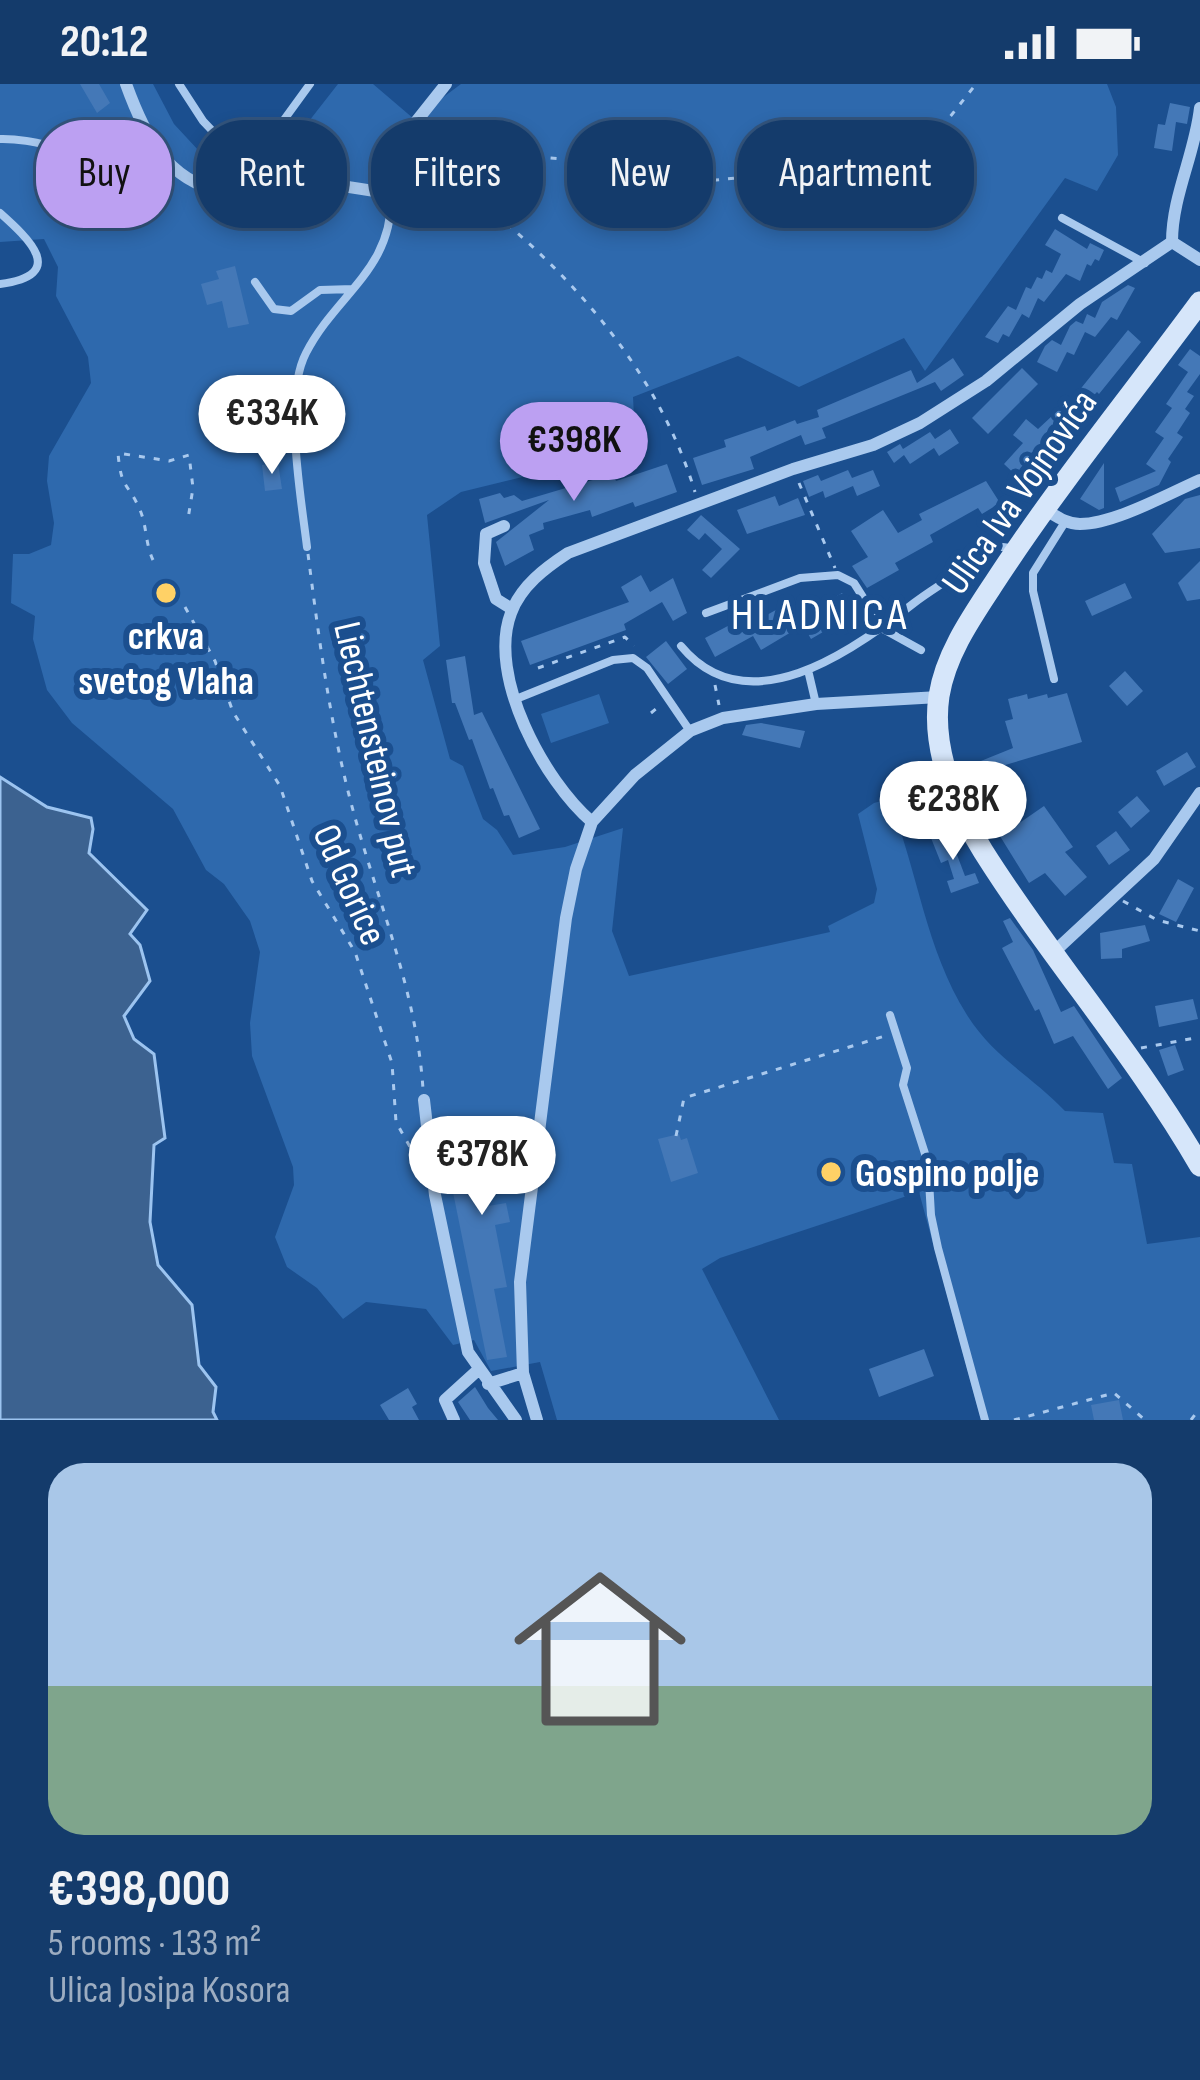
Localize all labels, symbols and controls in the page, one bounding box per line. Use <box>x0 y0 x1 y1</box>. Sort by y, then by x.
text: 20:12 <box>60 15 148 70</box>
chip: Buy <box>36 120 172 228</box>
chip: Rent <box>196 120 347 228</box>
chip: Filters <box>371 120 543 228</box>
chip: New <box>567 120 713 228</box>
chip: Apartment <box>737 120 974 228</box>
pin: €334K <box>188 375 356 477</box>
street label: Ulica Iva Vojnovića <box>932 381 1108 604</box>
text: €334K <box>225 390 319 437</box>
pin: €398K <box>490 402 658 504</box>
text: €398K <box>527 417 621 464</box>
marker: crkva svetog Vlaha <box>153 580 179 606</box>
district label: HLADNICA <box>731 588 909 643</box>
place label: crkva svetog Vlaha <box>78 614 254 706</box>
street label: Liechtensteinov put <box>322 617 427 882</box>
pin: €238K <box>869 761 1037 863</box>
text: €238K <box>907 776 999 823</box>
street label: Od Gorice <box>301 817 396 953</box>
pin: €378K <box>398 1116 566 1218</box>
text: €378K <box>436 1131 528 1178</box>
place label: Gospino polje <box>855 1151 1040 1198</box>
marker: Gospino polje <box>818 1159 844 1185</box>
icon: home <box>492 1541 708 1757</box>
text: €398,000 <box>48 1859 230 1920</box>
text: 5 rooms · 133 m² <box>48 1920 262 1967</box>
text: Ulica Josipa Kosora <box>48 1967 291 2014</box>

